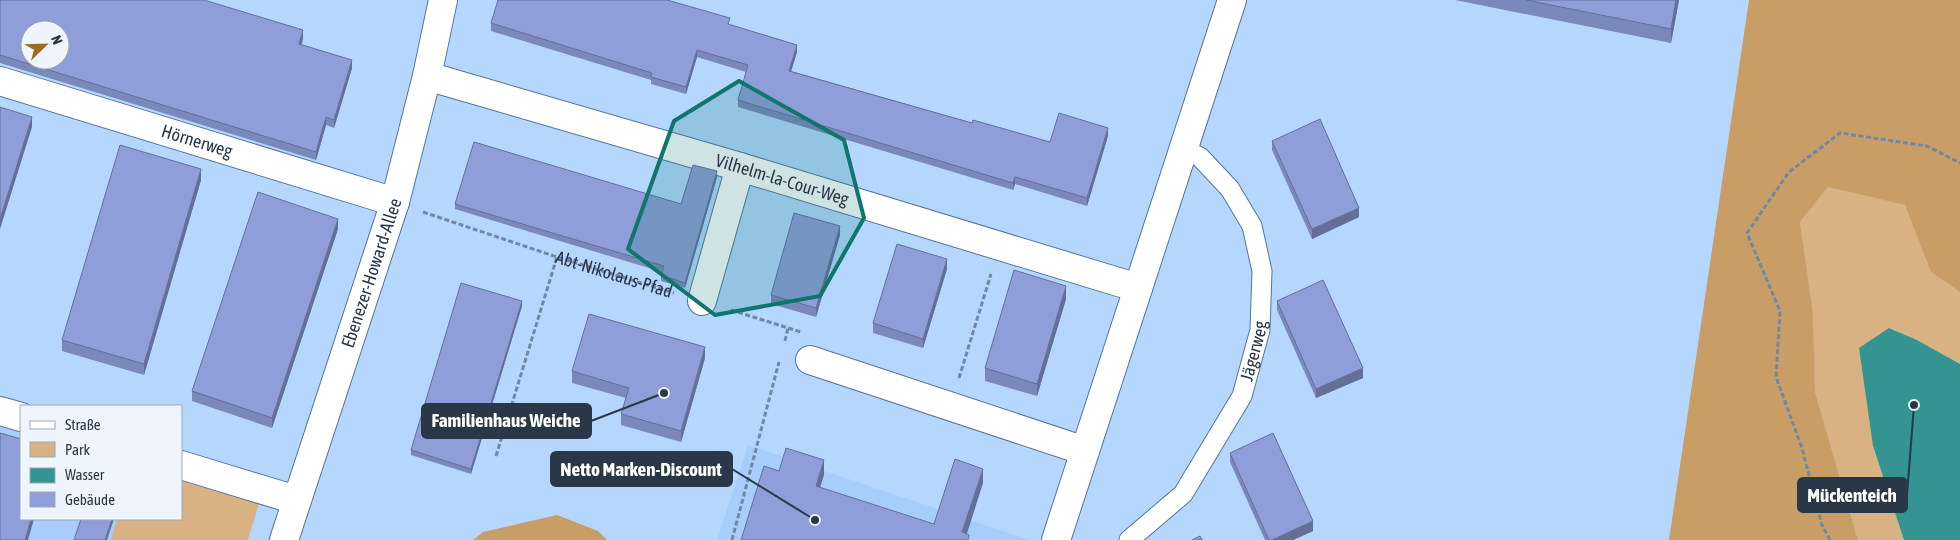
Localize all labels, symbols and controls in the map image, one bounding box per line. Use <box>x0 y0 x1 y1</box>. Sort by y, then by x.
north arrow <box>20 20 70 70</box>
text: N <box>48 33 66 47</box>
street label: Hörnerweg <box>159 120 235 162</box>
street label: Vilhelm-la-Cour-Weg <box>713 149 852 210</box>
street label: Ebenezer-Howard-Allee <box>337 195 406 350</box>
street label: Abt-Nikolaus-Pfad <box>553 246 675 302</box>
street label: Jägerweg <box>1236 320 1270 383</box>
callout: Familienhaus Weiche <box>422 404 591 438</box>
legend <box>20 405 182 520</box>
text: Familienhaus Weiche <box>431 409 581 431</box>
text: Straße <box>65 416 101 433</box>
text: Park <box>65 441 90 458</box>
callout: Netto Marken-Discount <box>551 452 732 486</box>
text: Netto Marken-Discount <box>560 458 722 480</box>
text: Wasser <box>65 466 105 483</box>
callout: Mückenteich <box>1798 478 1907 512</box>
text: Mückenteich <box>1807 484 1897 506</box>
text: Gebäude <box>65 491 115 508</box>

